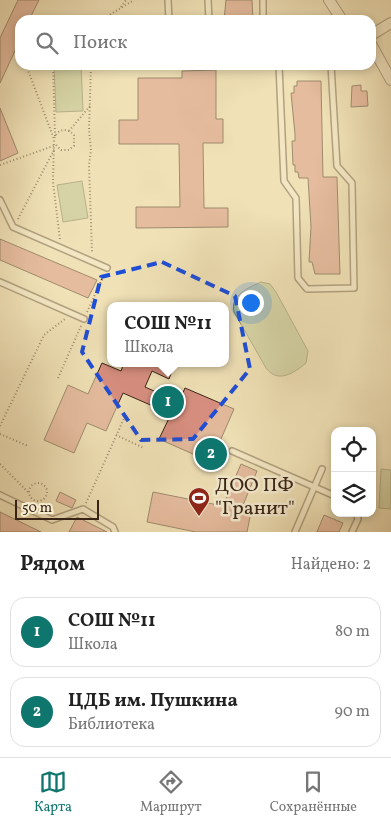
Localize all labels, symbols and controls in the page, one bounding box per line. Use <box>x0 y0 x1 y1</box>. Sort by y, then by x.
search box <box>15 15 376 70</box>
icon: search <box>33 29 61 57</box>
text: Поиск <box>73 30 127 56</box>
your location <box>238 290 264 316</box>
popup <box>107 302 229 367</box>
text: СОШ №11 <box>124 311 212 337</box>
text: Школа <box>124 337 174 359</box>
pin: 1 <box>152 383 184 421</box>
map controls <box>331 427 376 517</box>
button: locate <box>331 427 376 472</box>
pin: 2 <box>195 435 227 473</box>
place label: ДОО ПФ "Гранит" <box>215 472 295 523</box>
button: layers <box>331 472 376 517</box>
sports icon: ДОО ПФ "Гранит" <box>187 486 211 517</box>
scale bar <box>15 497 99 520</box>
text: 50 m <box>22 499 52 518</box>
text: Рядом <box>20 550 85 579</box>
text: Найдено: 2 <box>291 554 371 576</box>
text: СОШ №11 <box>68 608 156 634</box>
text: 1 <box>34 621 40 643</box>
text: 80 m <box>335 621 370 643</box>
text: Школа <box>68 634 118 656</box>
text: ЦДБ им. Пушкина <box>68 688 238 714</box>
text: 2 <box>33 701 41 723</box>
text: 90 m <box>334 701 370 723</box>
text: Библиотека <box>68 714 155 736</box>
tab: Карта <box>34 768 72 817</box>
tab: Маршрут <box>140 768 202 817</box>
tab: Сохранённые <box>270 768 357 817</box>

